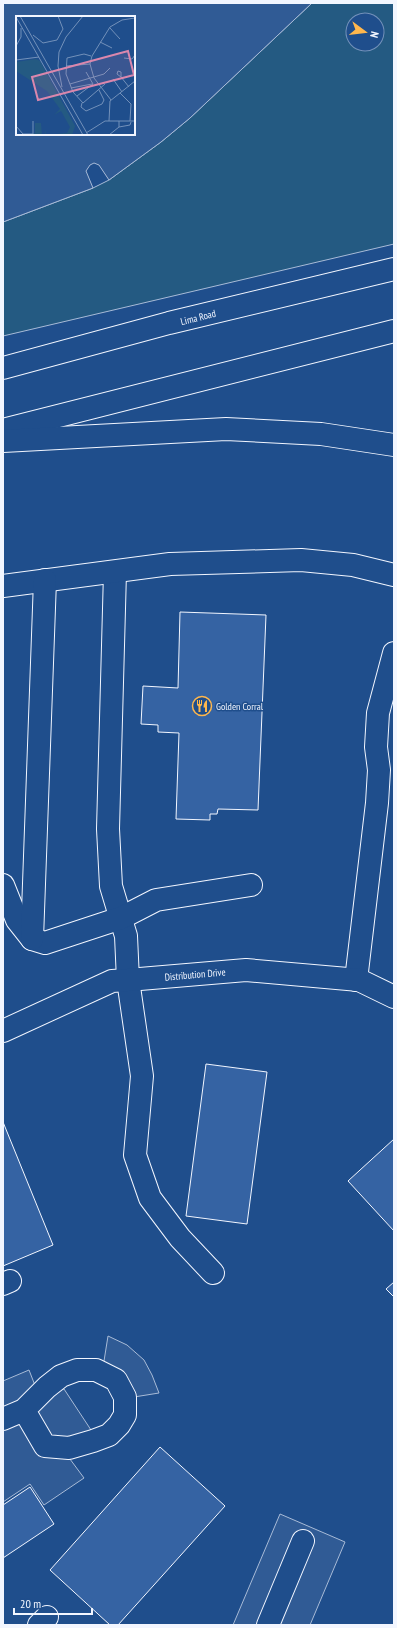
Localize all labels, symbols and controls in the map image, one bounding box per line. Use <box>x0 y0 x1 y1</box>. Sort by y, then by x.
north arrow <box>345 12 385 52</box>
inset map <box>16 16 135 135</box>
text: N <box>367 30 382 39</box>
street label: Lima Road <box>179 307 217 328</box>
restaurant icon: Golden Corral <box>191 695 213 717</box>
place label: Golden Corral <box>216 700 264 713</box>
street label: Distribution Drive <box>164 965 226 984</box>
scale bar <box>14 1590 92 1616</box>
text: 20 m <box>20 1596 41 1611</box>

